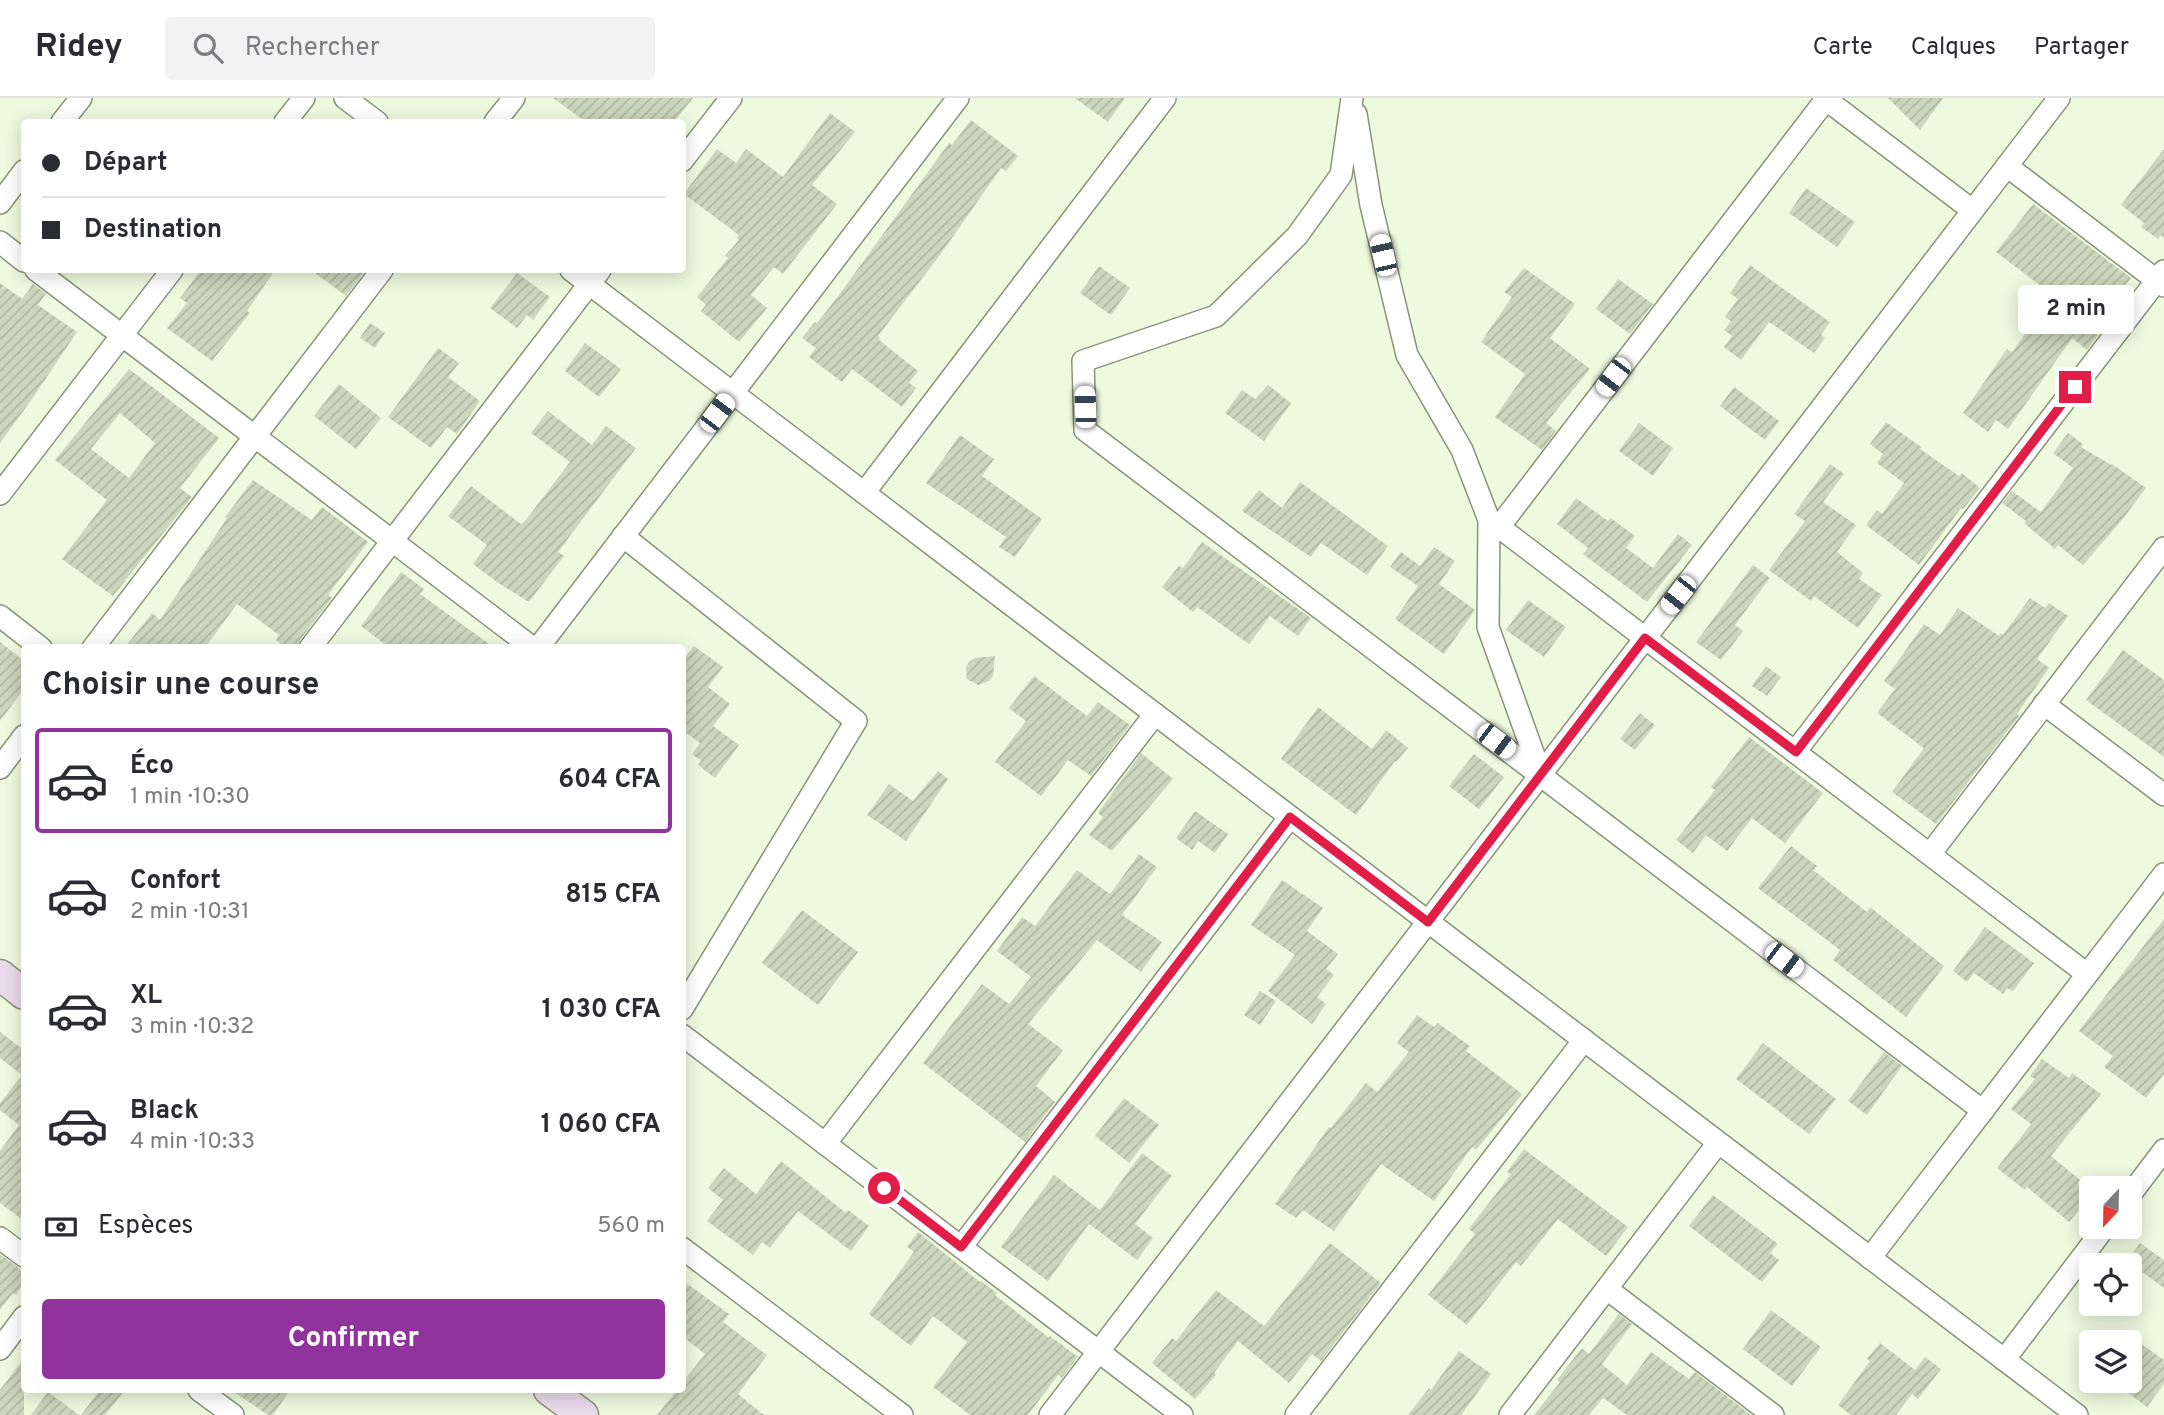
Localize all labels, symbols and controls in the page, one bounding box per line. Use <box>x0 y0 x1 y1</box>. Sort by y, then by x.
search box <box>165 17 655 80</box>
text: Ridey <box>35 27 123 69</box>
icon: search <box>189 29 227 67</box>
text: Rechercher <box>245 32 380 65</box>
text: Carte <box>1813 33 1873 63</box>
text: Calques <box>1911 33 1996 63</box>
text: Partager <box>2034 33 2129 63</box>
text: Départ <box>84 147 168 180</box>
text: Destination <box>84 214 222 247</box>
car <box>1369 232 1398 278</box>
callout: 2 min <box>2017 286 2133 334</box>
text: 2 min <box>2046 295 2106 324</box>
car <box>1592 354 1635 400</box>
route end <box>2059 371 2091 403</box>
car <box>1074 386 1097 428</box>
car <box>696 390 739 436</box>
car <box>1657 572 1700 618</box>
text: Choisir une course <box>42 666 319 706</box>
car <box>1473 720 1520 762</box>
icon: car <box>46 749 109 812</box>
text: Éco <box>130 750 174 783</box>
text: 604 CFA <box>558 764 661 797</box>
text: 1 min · 10:30 <box>130 783 250 812</box>
icon: car <box>46 864 109 927</box>
text: Confort <box>130 865 221 898</box>
text: 815 CFA <box>565 879 661 912</box>
text: 2 min · 10:31 <box>130 898 249 927</box>
car <box>1761 939 1808 981</box>
icon: car <box>46 979 109 1042</box>
text: XL <box>130 980 162 1013</box>
text: 1 030 CFA <box>542 994 661 1027</box>
text: 3 min · 10:32 <box>130 1013 254 1042</box>
icon: car <box>46 1094 109 1157</box>
text: Black <box>130 1095 199 1128</box>
text: 1 060 CFA <box>541 1109 661 1142</box>
text: 4 min · 10:33 <box>130 1128 255 1157</box>
route start <box>868 1172 900 1204</box>
north arrow <box>2079 1176 2142 1239</box>
map controls <box>2079 1176 2142 1393</box>
icon: cash <box>42 1208 80 1246</box>
text: Espèces <box>98 1210 194 1243</box>
text: 560 m <box>597 1212 665 1241</box>
button: locate <box>2079 1253 2142 1316</box>
button: Confirmer <box>42 1299 665 1379</box>
button: layers <box>2079 1330 2142 1393</box>

